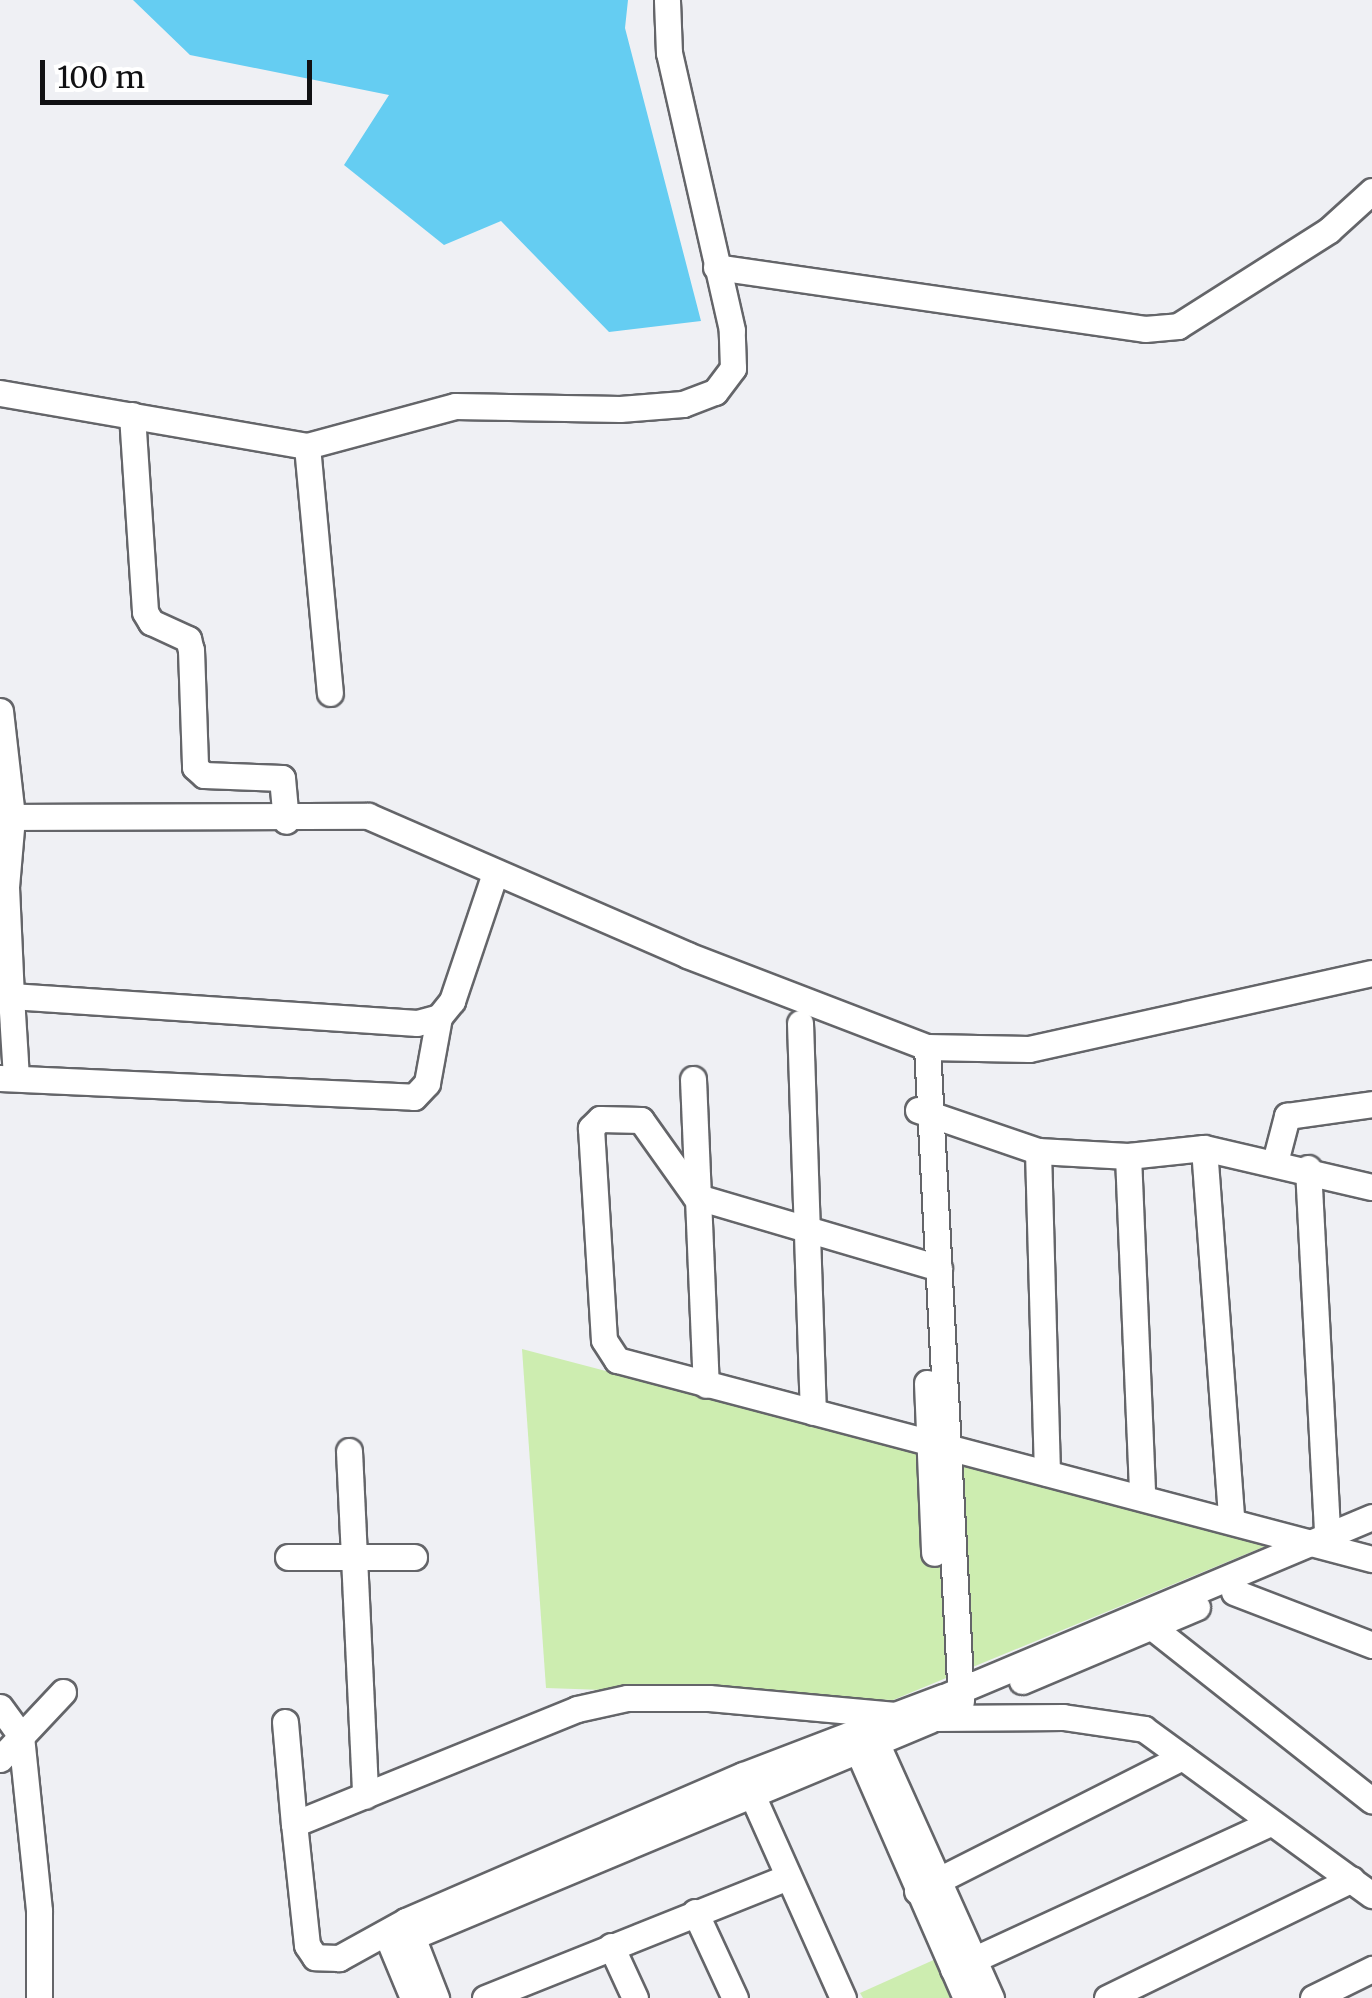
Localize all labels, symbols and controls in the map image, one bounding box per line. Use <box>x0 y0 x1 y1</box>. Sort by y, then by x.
scale bar <box>45 40 318 102</box>
text: 100 m <box>57 58 145 96</box>

